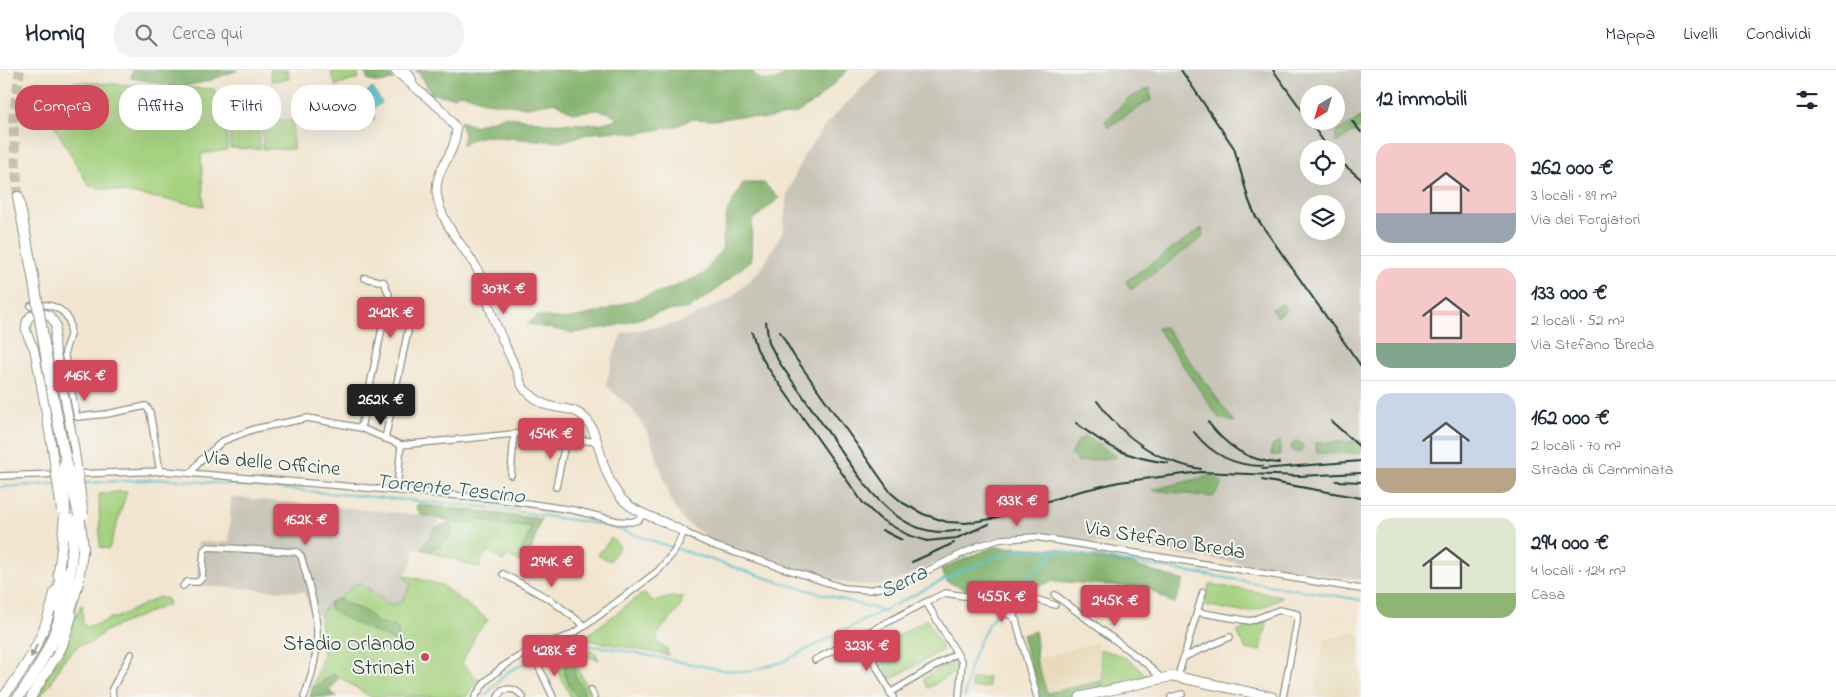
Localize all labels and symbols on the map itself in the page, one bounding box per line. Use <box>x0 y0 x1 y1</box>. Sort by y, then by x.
north arrow <box>1300 85 1345 130</box>
pin: 307K € <box>463 272 545 315</box>
pin: 242K € <box>350 296 432 339</box>
pin: 146K € <box>44 360 126 402</box>
pin: 262K € <box>340 384 422 426</box>
pin: 154K € <box>510 418 592 460</box>
street label: Via delle Officine <box>201 443 342 485</box>
water label: Torrente Tescino <box>374 466 528 514</box>
pin: 133K € <box>976 484 1058 527</box>
pin: 162K € <box>265 504 347 546</box>
street label: Via Stefano Breda <box>1082 513 1247 568</box>
pin: 294K € <box>511 546 593 588</box>
water label: Serra <box>875 557 934 608</box>
pin: 455K € <box>961 580 1043 623</box>
pin: 245K € <box>1074 584 1156 627</box>
place label: Stadio Orlando Strinati <box>283 630 415 684</box>
pin: 323K € <box>826 630 908 672</box>
pin: 428K € <box>514 634 596 677</box>
one-way arrow <box>30 643 38 658</box>
marker: Stadio Orlando Strinati <box>419 651 431 663</box>

